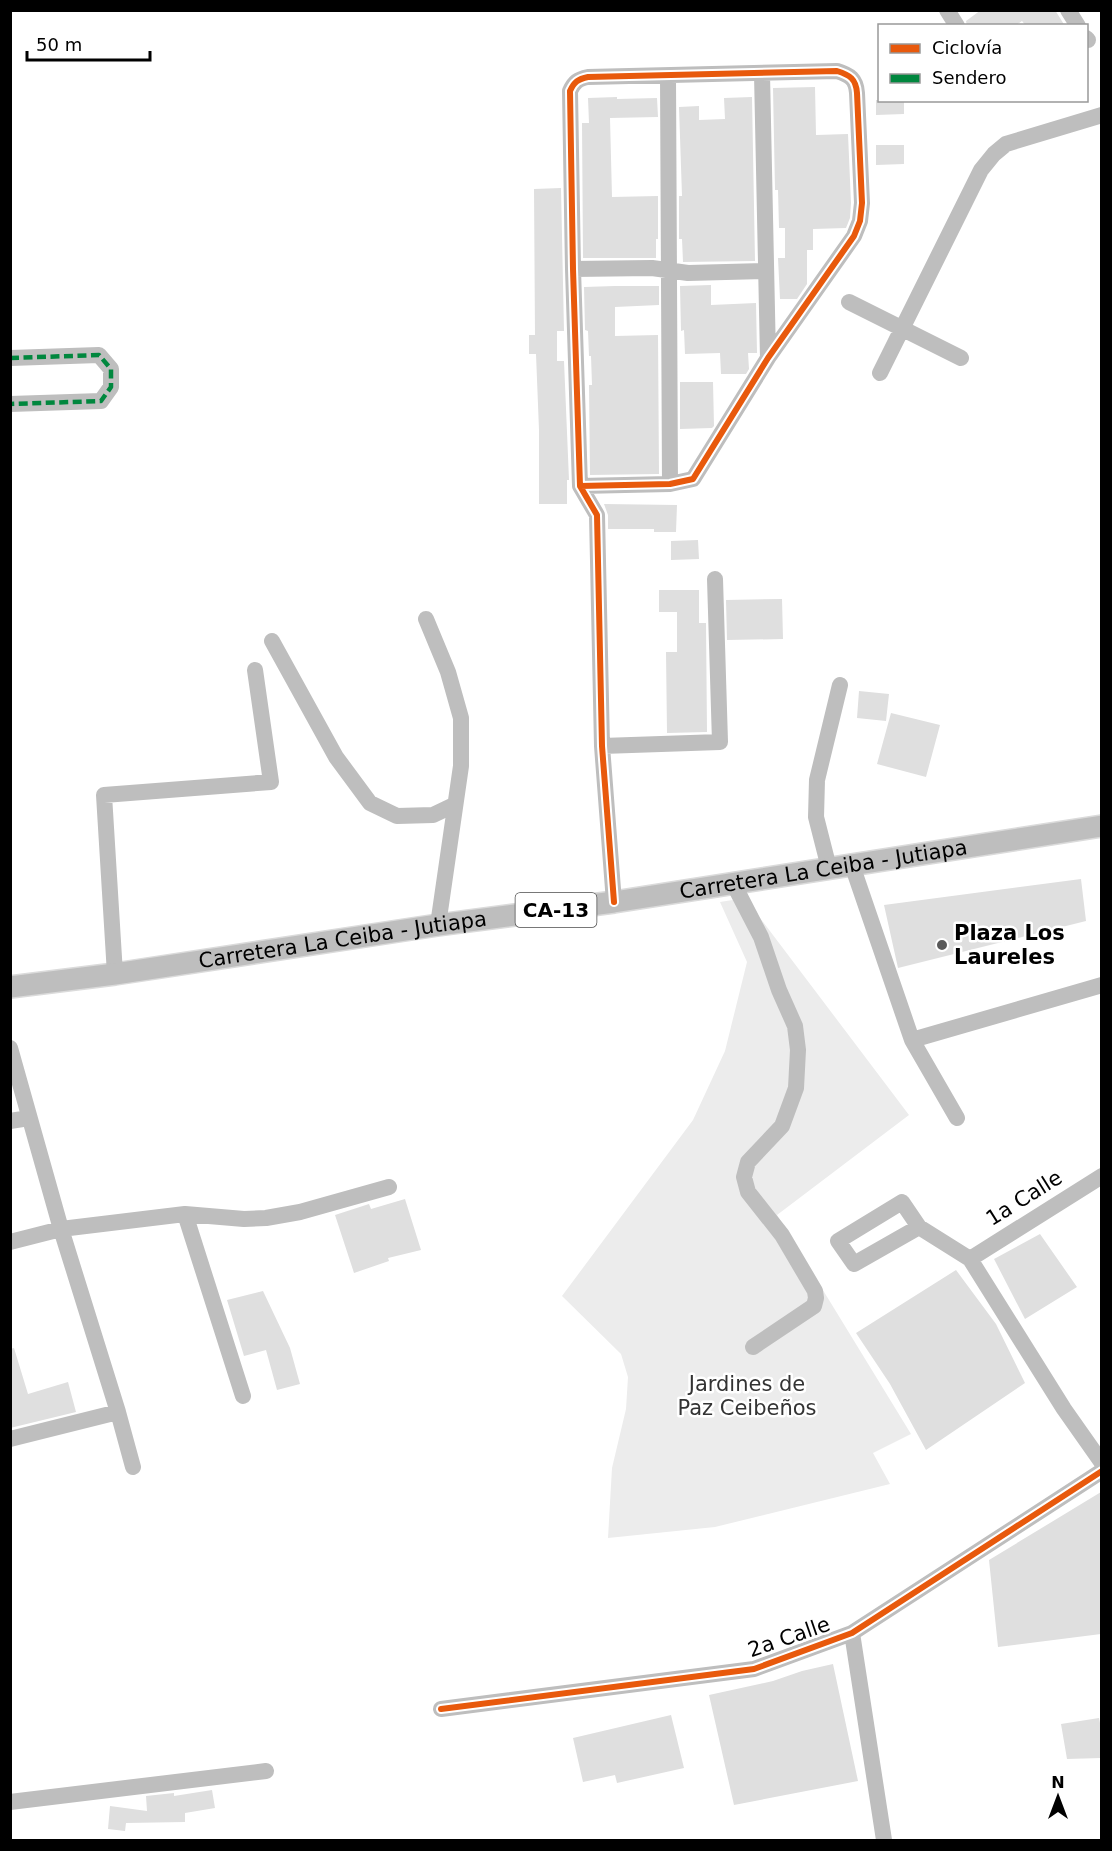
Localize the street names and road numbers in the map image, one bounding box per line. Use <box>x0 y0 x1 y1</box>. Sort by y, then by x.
street label: Carretera La Ceiba - Jutiapa <box>678 835 969 904</box>
road number: CA-13 <box>516 893 596 927</box>
street label: Carretera La Ceiba - Jutiapa <box>197 907 488 973</box>
street label: 1a Calle <box>982 1165 1066 1231</box>
street label: 2a Calle <box>745 1612 833 1662</box>

